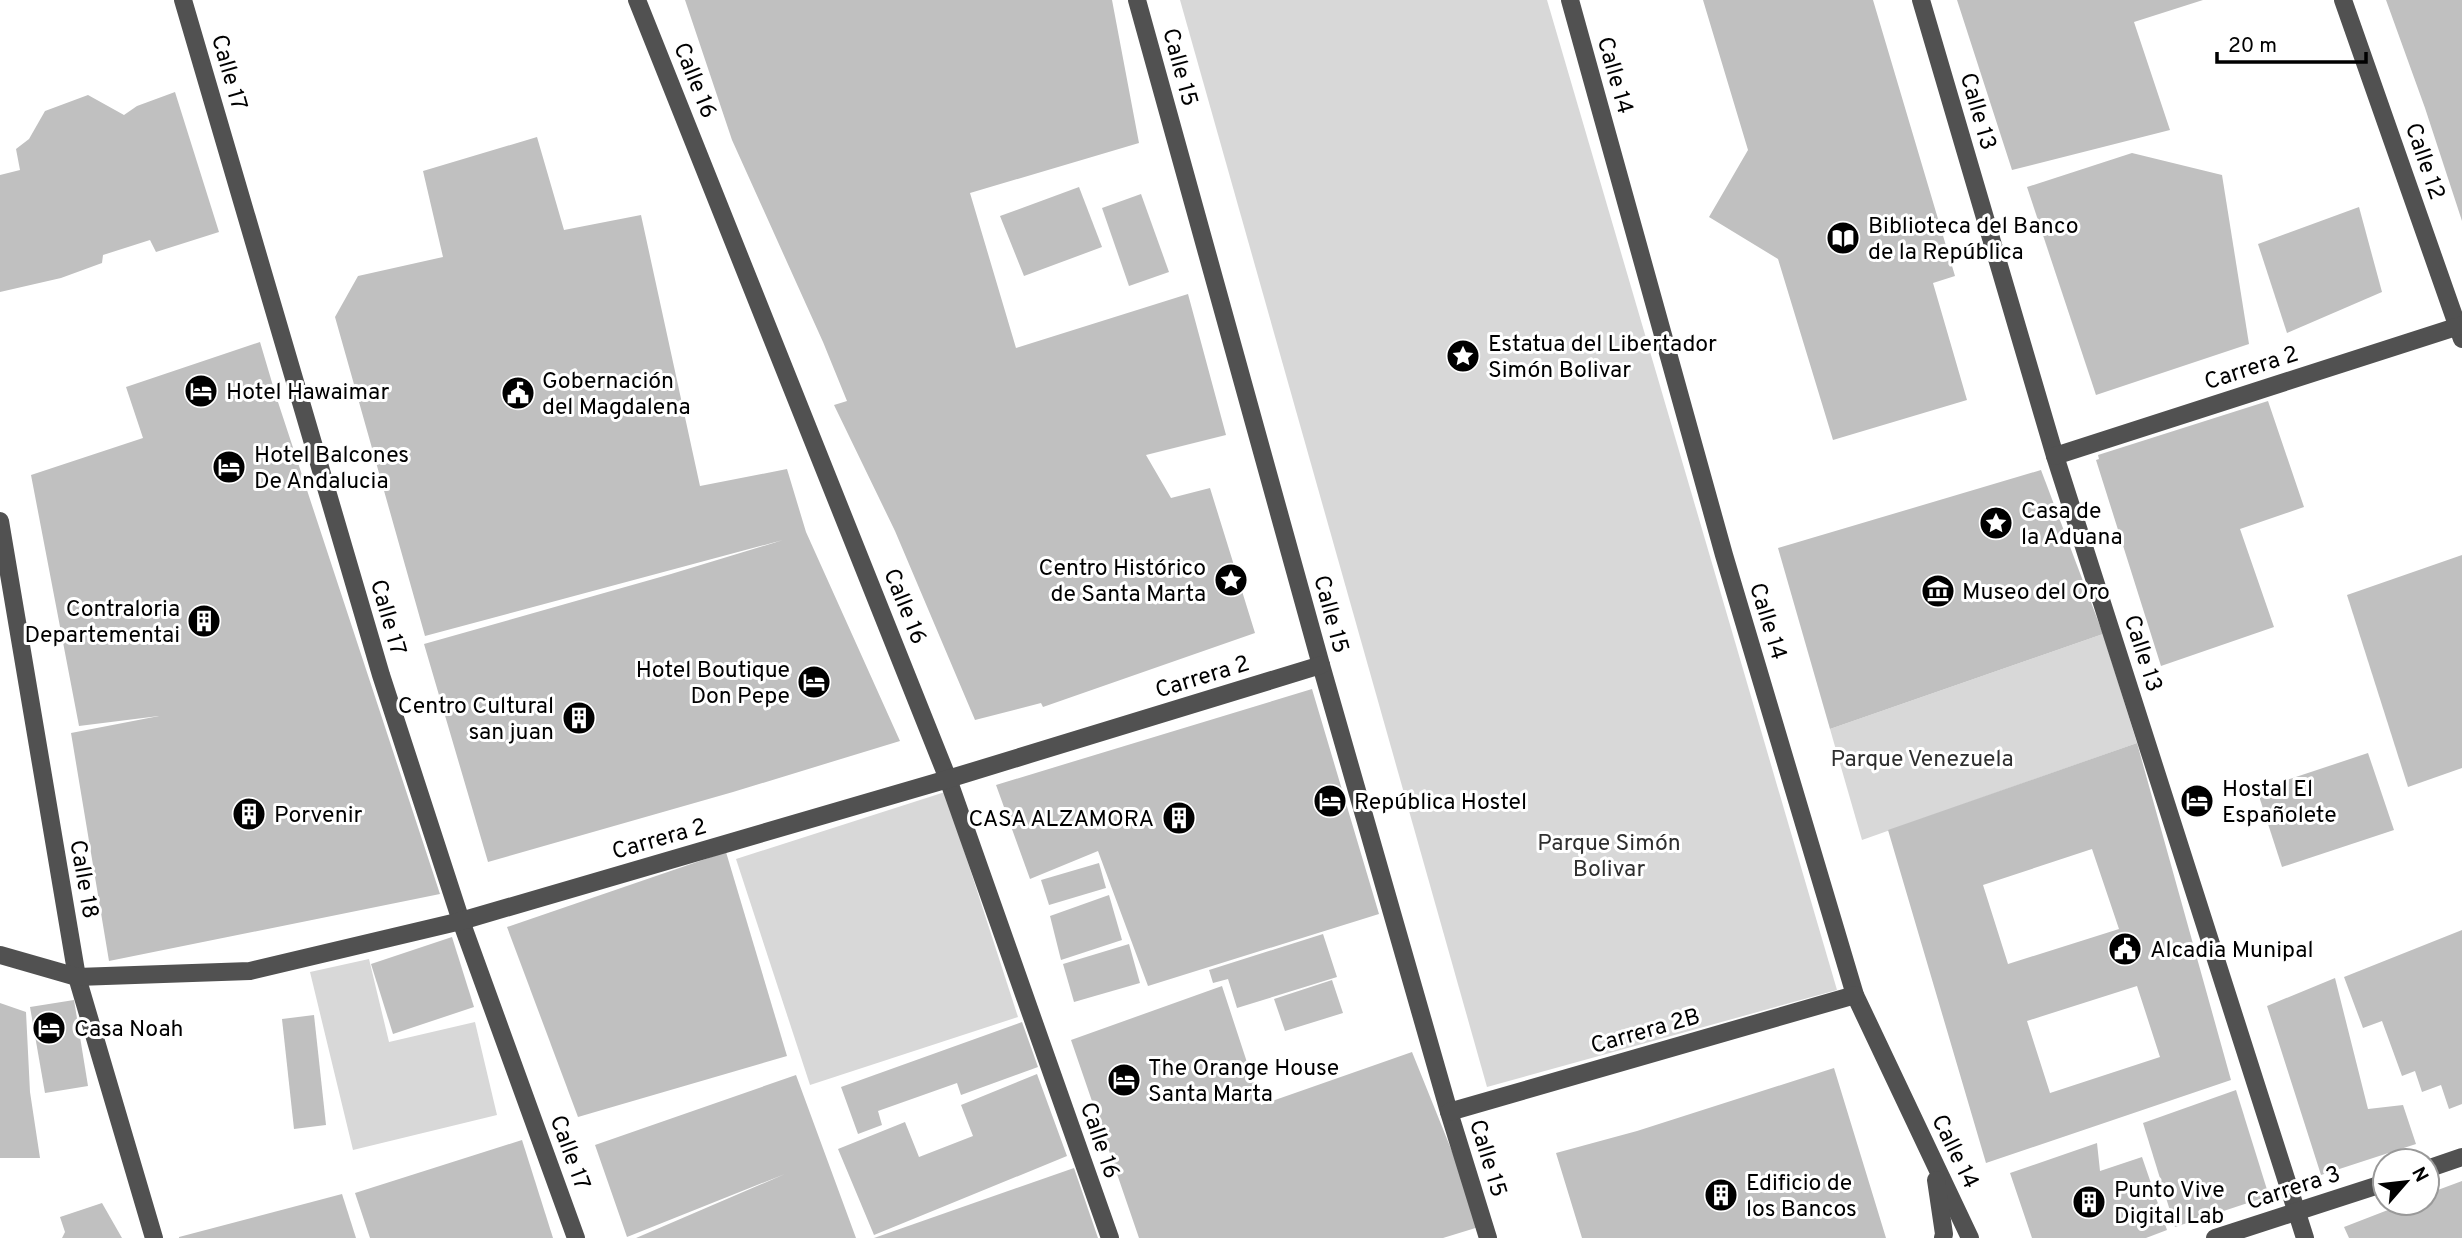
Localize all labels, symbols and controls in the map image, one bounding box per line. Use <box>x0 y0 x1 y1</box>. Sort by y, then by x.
scale bar <box>2217 21 2366 65</box>
street label: Calle 15 <box>1154 25 1203 110</box>
street label: Calle 17 <box>203 32 252 114</box>
text: 20 m <box>2228 33 2277 60</box>
street label: Calle 14 <box>1589 34 1638 118</box>
street label: Calle 16 <box>665 39 722 123</box>
street label: Calle 13 <box>1952 70 2001 154</box>
street label: Calle 12 <box>2397 120 2450 204</box>
place label: Biblioteca del Banco de la República <box>1868 213 2079 268</box>
library icon: Biblioteca del Banco de la República <box>1824 219 1862 257</box>
place label: Estatua del Libertador Simón Bolivar <box>1488 331 1717 386</box>
place icon: Estatua del Libertador Simón Bolivar <box>1444 337 1482 375</box>
street label: Carrera 2 <box>2201 341 2302 398</box>
place label: Gobernación del Magdalena <box>542 368 691 423</box>
hotel icon: Hotel Hawaimar <box>182 372 220 410</box>
public building icon: Gobernación del Magdalena <box>499 374 537 412</box>
place label: Hotel Hawaimar <box>226 379 389 408</box>
place label: Hotel Balcones De Andalucia <box>254 442 409 497</box>
hotel icon: Hotel Balcones De Andalucia <box>210 448 248 486</box>
place label: Casa de la Aduana <box>2021 498 2123 553</box>
place icon: Casa de la Aduana <box>1977 504 2015 542</box>
place label: Centro Histórico de Santa Marta <box>1038 555 1206 610</box>
place icon: Centro Histórico de Santa Marta <box>1212 561 1250 599</box>
street label: Calle 16 <box>875 565 932 649</box>
street label: Calle 15 <box>1305 572 1354 657</box>
museum icon: Museo del Oro <box>1919 572 1957 610</box>
street label: Calle 17 <box>362 577 411 659</box>
place label: Museo del Oro <box>1962 579 2110 608</box>
street label: Calle 14 <box>1741 580 1792 664</box>
place label: Contraloria Departementai <box>24 596 180 651</box>
building icon: Contraloria Departementai <box>185 602 223 640</box>
street label: Calle 13 <box>2116 612 2168 696</box>
street label: Carrera 2 <box>1152 650 1253 706</box>
place label: Hotel Boutique Don Pepe <box>636 657 790 712</box>
hotel icon: Hotel Boutique Don Pepe <box>795 663 833 701</box>
place label: Centro Cultural san juan <box>398 693 554 748</box>
building icon: Centro Cultural san juan <box>560 699 598 737</box>
park label: Parque Venezuela <box>1830 746 2014 775</box>
place label: Hostal El Españolete <box>2222 776 2337 831</box>
hotel icon: República Hostel <box>1311 782 1349 820</box>
hotel icon: Hostal El Españolete <box>2178 782 2216 820</box>
place label: República Hostel <box>1354 789 1527 818</box>
building icon: Porvenir <box>230 795 268 833</box>
building icon: CASA ALZAMORA <box>1160 799 1198 837</box>
place label: Porvenir <box>274 802 362 831</box>
place label: CASA ALZAMORA <box>968 806 1154 835</box>
street label: Carrera 2 <box>609 813 710 868</box>
park label: Parque Simón Bolivar <box>1537 830 1681 885</box>
street label: Calle 18 <box>61 838 104 921</box>
public building icon: Alcadia Munipal <box>2106 930 2144 968</box>
place label: Alcadia Munipal <box>2150 937 2313 966</box>
street label: Carrera 2B <box>1588 1003 1704 1062</box>
hotel icon: Casa Noah <box>30 1009 68 1047</box>
place label: Casa Noah <box>74 1016 184 1045</box>
place label: The Orange House Santa Marta <box>1148 1055 1339 1110</box>
hotel icon: The Orange House Santa Marta <box>1105 1061 1143 1099</box>
street label: Calle 16 <box>1072 1099 1125 1183</box>
street label: Calle 14 <box>1923 1110 1984 1194</box>
street label: Calle 17 <box>542 1112 595 1194</box>
street label: Calle 15 <box>1461 1116 1512 1201</box>
north arrow <box>2371 1147 2441 1217</box>
street label: Carrera 3 <box>2243 1161 2344 1218</box>
text: N <box>2405 1163 2433 1187</box>
place label: Edificio de los Bancos <box>1746 1170 1857 1225</box>
building icon: Edificio de los Bancos <box>1702 1176 1740 1214</box>
place label: Punto Vive Digital Lab <box>2114 1177 2225 1232</box>
building icon: Punto Vive Digital Lab <box>2070 1183 2108 1221</box>

